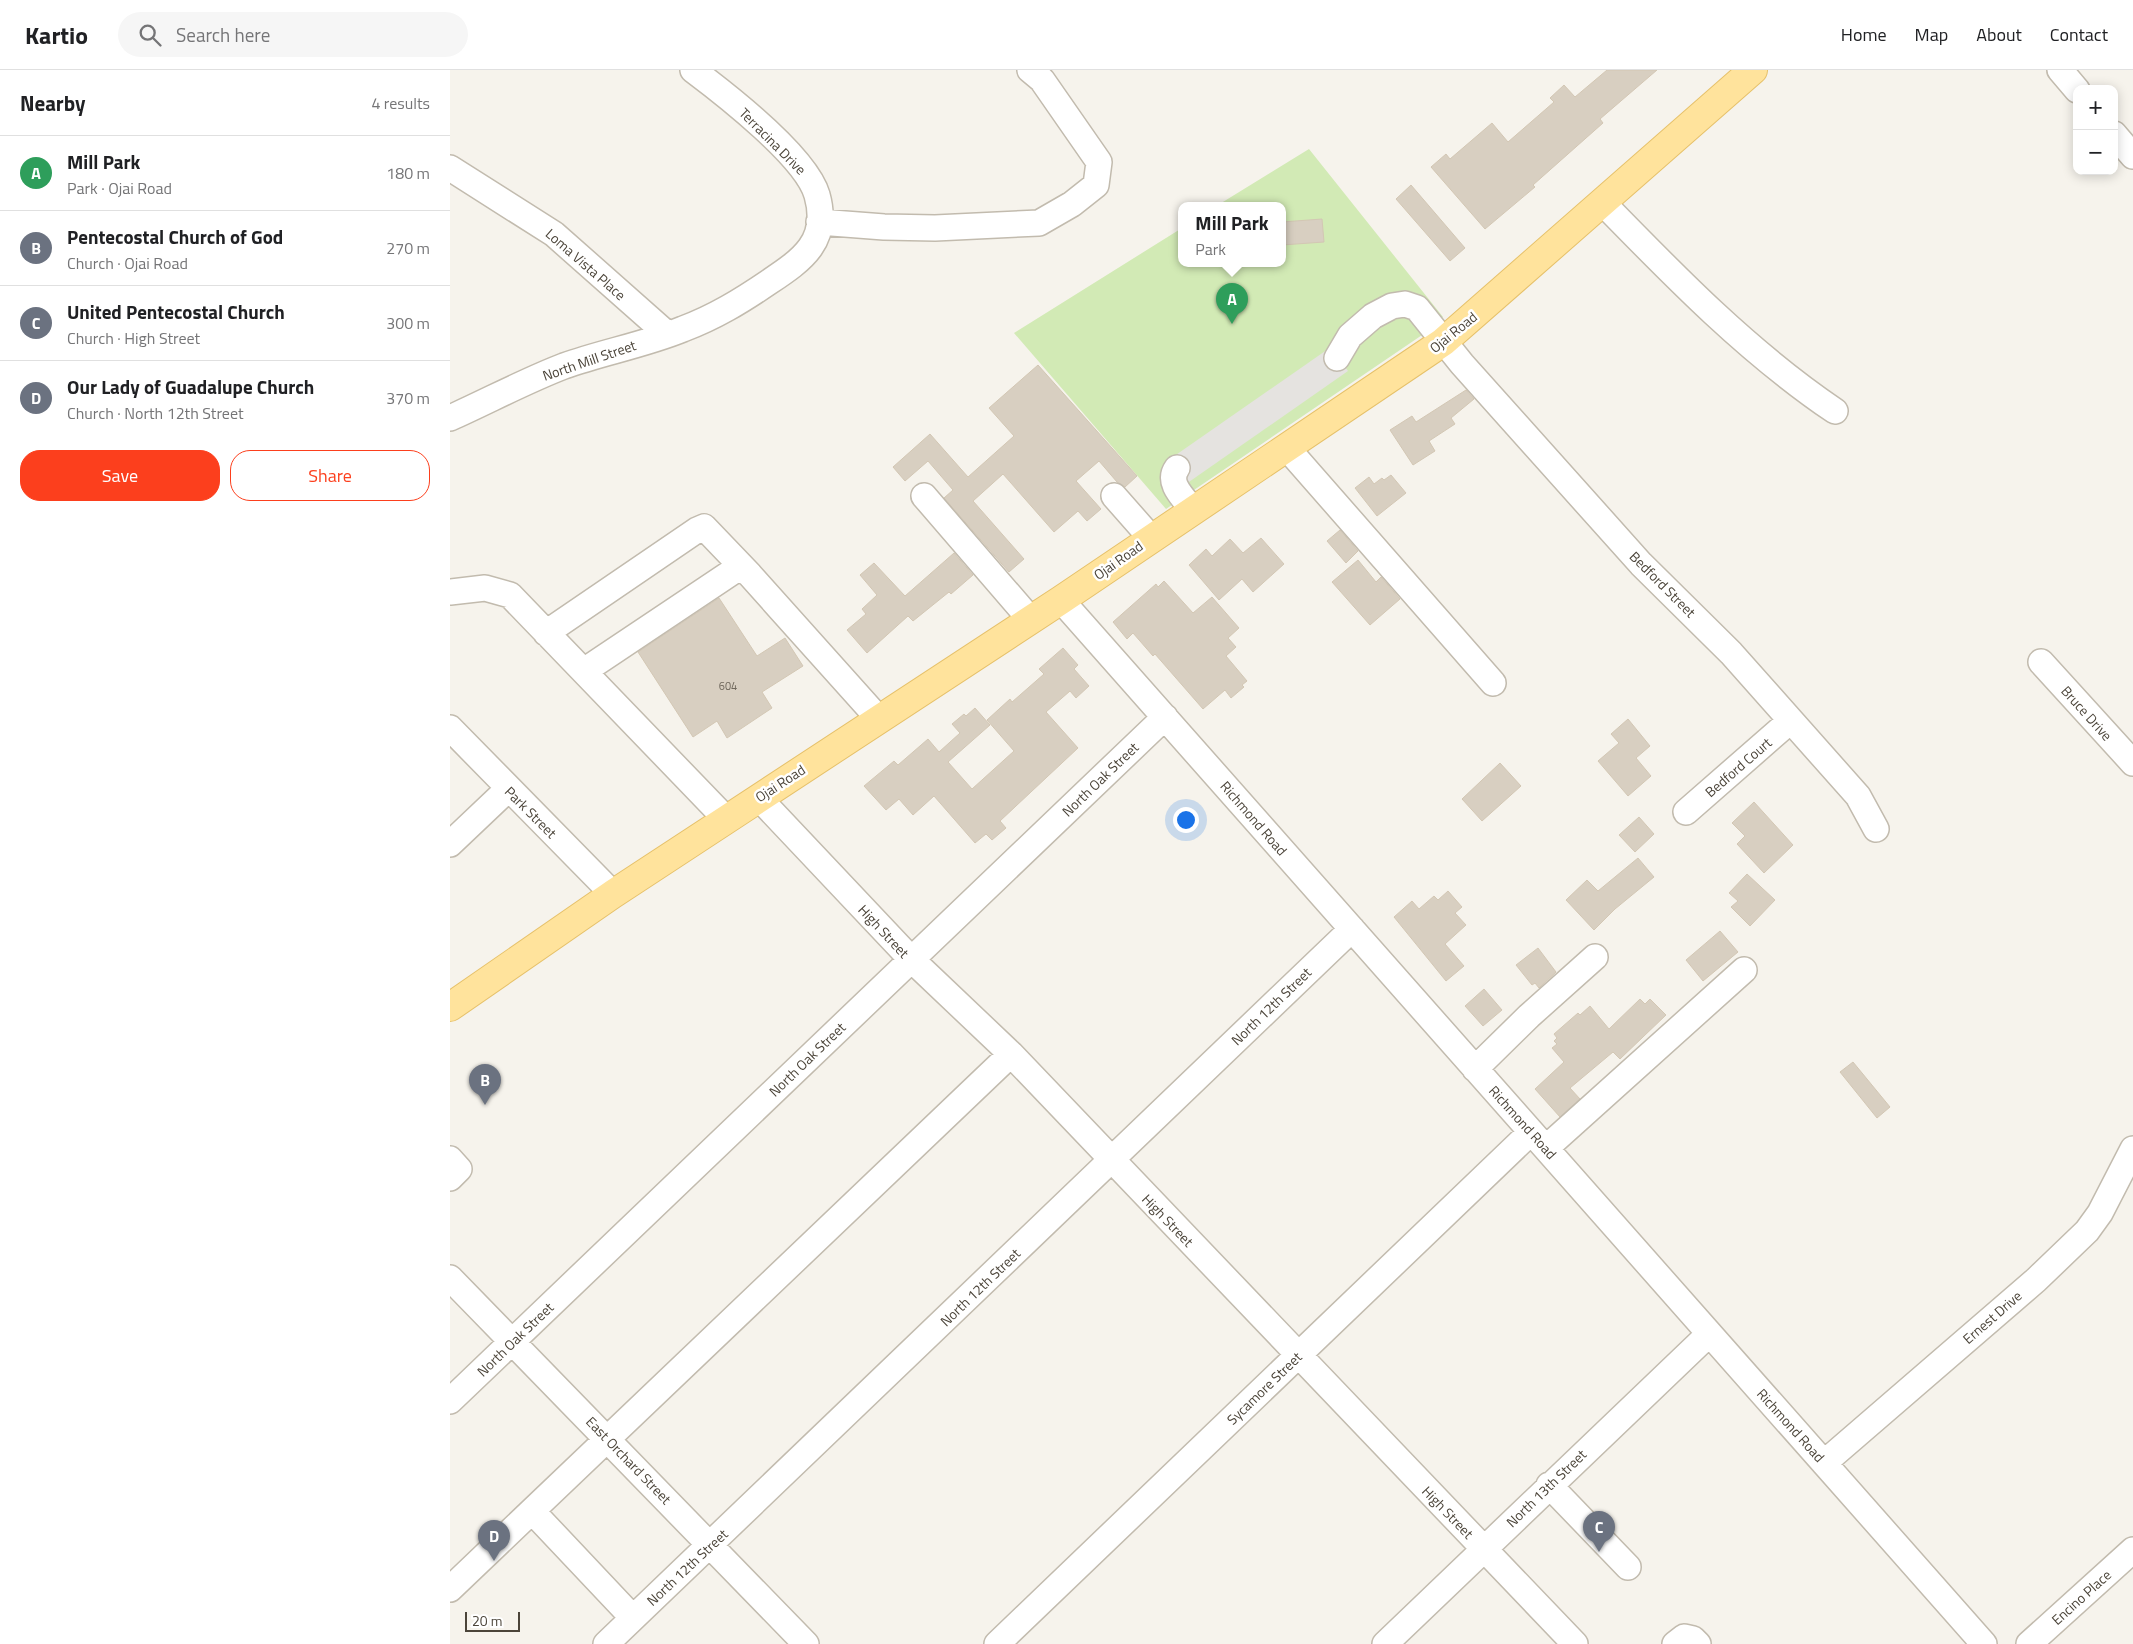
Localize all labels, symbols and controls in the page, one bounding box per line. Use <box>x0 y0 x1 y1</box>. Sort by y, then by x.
search box <box>118 12 468 57</box>
text: Kartio <box>25 17 88 53</box>
text: Search here <box>176 20 270 49</box>
icon: search <box>136 21 164 49</box>
text: Home <box>1841 21 1887 48</box>
text: Map <box>1915 21 1948 48</box>
text: About <box>1976 21 2022 48</box>
text: Contact <box>2050 21 2108 48</box>
map controls <box>2073 85 2118 175</box>
button: + <box>2073 85 2118 130</box>
text: Nearby <box>20 87 85 119</box>
text: 4 results <box>371 91 430 115</box>
street label: Terracina Drive <box>735 103 811 179</box>
button: − <box>2073 130 2118 175</box>
text: Mill Park <box>67 147 140 176</box>
text: A <box>31 161 41 185</box>
text: 180 m <box>386 161 430 185</box>
text: Park · Ojai Road <box>67 176 172 200</box>
popup <box>1178 202 1286 267</box>
text: Mill Park <box>1195 208 1269 237</box>
text: Pentecostal Church of God <box>67 222 283 251</box>
street label: Loma Vista Place <box>541 223 631 305</box>
text: B <box>31 236 41 260</box>
text: 270 m <box>386 236 430 260</box>
text: Park <box>1195 237 1226 261</box>
text: Church · Ojai Road <box>67 251 188 275</box>
pin: A <box>1216 283 1248 324</box>
text: United Pentecostal Church <box>67 297 285 326</box>
street label: Ojai Road <box>1425 306 1481 358</box>
text: C <box>32 311 40 335</box>
text: 300 m <box>386 311 430 335</box>
text: Church · High Street <box>67 326 200 350</box>
street label: North Mill Street <box>539 334 639 386</box>
text: Our Lady of Guadalupe Church <box>67 372 314 401</box>
text: D <box>31 386 41 410</box>
text: 370 m <box>386 386 430 410</box>
text: Church · North 12th Street <box>67 401 244 425</box>
button: Save <box>20 450 220 501</box>
button: Share <box>230 450 430 501</box>
street label: Ojai Road <box>1089 535 1147 585</box>
street label: Bedford Street <box>1625 546 1701 622</box>
house number: 604 <box>719 678 737 694</box>
street label: Bruce Drive <box>2057 681 2117 745</box>
street label: Bedford Court <box>1700 732 1776 802</box>
street label: North Oak Street <box>1057 737 1143 821</box>
street label: Ojai Road <box>751 759 809 807</box>
street label: Richmond Road <box>1216 776 1292 860</box>
street label: Park Street <box>500 781 562 843</box>
your location <box>1173 807 1199 833</box>
street label: High Street <box>854 900 914 963</box>
street label: North 12th Street <box>1226 962 1316 1050</box>
street label: North Oak Street <box>764 1017 850 1101</box>
pin: B <box>469 1064 501 1105</box>
street label: Richmond Road <box>1484 1081 1562 1163</box>
street label: High Street <box>1137 1189 1199 1251</box>
street label: North 12th Street <box>935 1243 1025 1331</box>
street label: Ernest Drive <box>1958 1285 2026 1349</box>
street label: North Oak Street <box>472 1297 558 1381</box>
street label: Sycamore Street <box>1222 1347 1306 1429</box>
street label: Richmond Road <box>1752 1384 1830 1466</box>
street label: East Orchard Street <box>581 1411 677 1509</box>
street label: North 13th Street <box>1501 1444 1591 1532</box>
street label: High Street <box>1417 1481 1479 1543</box>
pin: C <box>1583 1511 1615 1552</box>
pin: D <box>478 1520 510 1561</box>
street label: North 12th Street <box>642 1524 732 1610</box>
street label: Encino Place <box>2046 1564 2116 1630</box>
scale bar <box>465 1609 520 1632</box>
text: 20 m <box>472 1610 502 1631</box>

